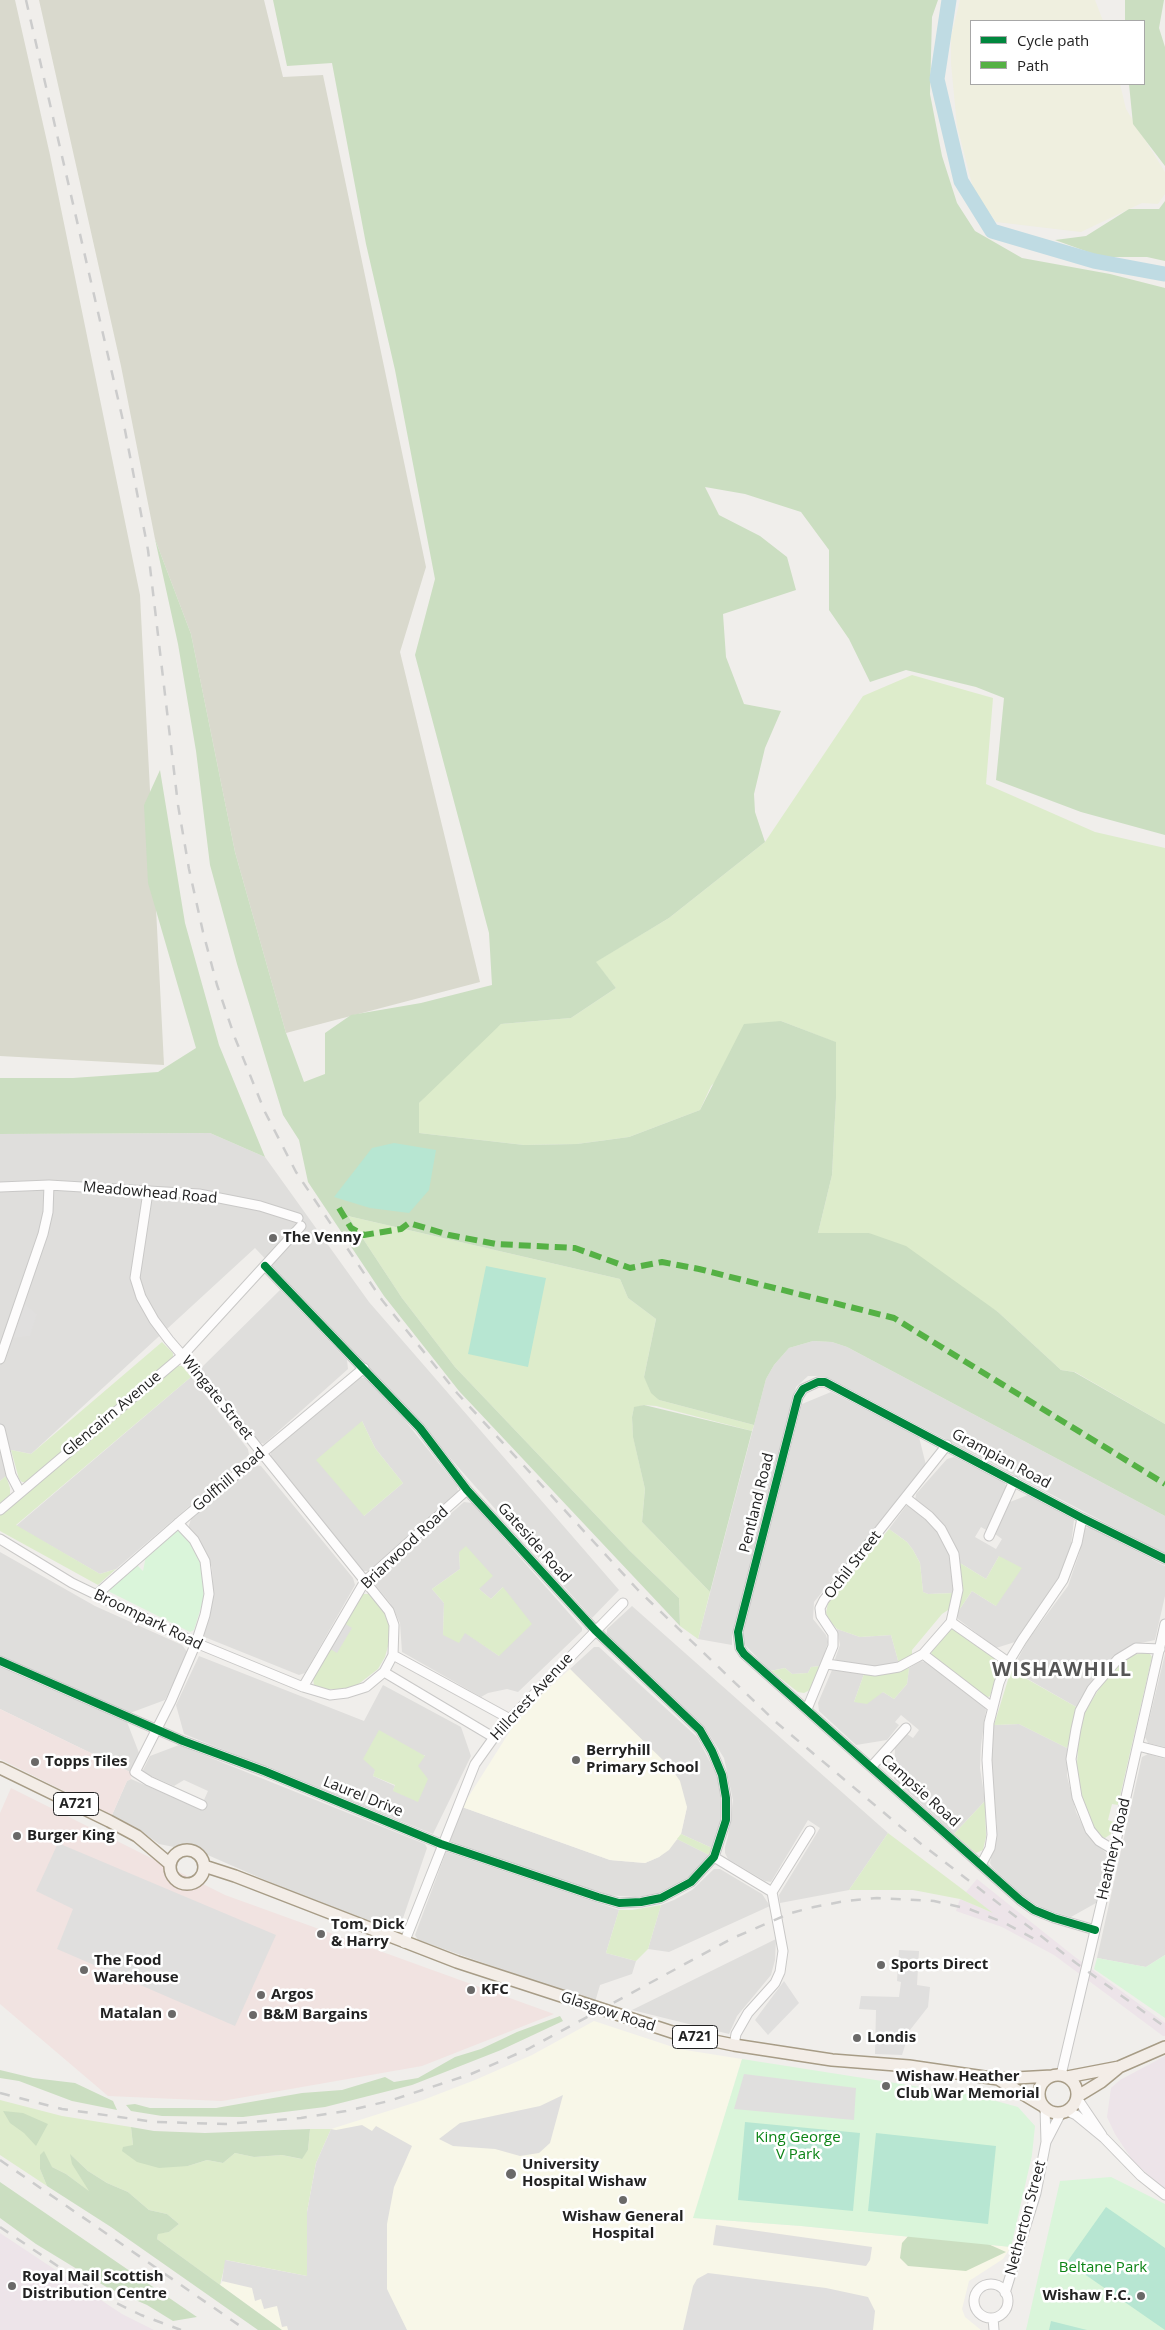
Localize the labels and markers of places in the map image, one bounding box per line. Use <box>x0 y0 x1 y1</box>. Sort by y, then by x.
place label: The Venny <box>283 1229 361 1247</box>
marker: The Venny <box>267 1232 279 1244</box>
place label: Berryhill Primary School <box>586 1742 699 1777</box>
place label: Topps Tiles <box>45 1753 127 1771</box>
marker: Berryhill Primary School <box>570 1754 582 1766</box>
marker: Topps Tiles <box>29 1756 41 1768</box>
place label: Burger King <box>27 1827 115 1845</box>
marker: Burger King <box>11 1830 23 1842</box>
place label: Tom, Dick & Harry <box>331 1916 405 1951</box>
marker: Tom, Dick & Harry <box>315 1928 327 1940</box>
place label: The Food Warehouse <box>94 1952 179 1987</box>
place label: Sports Direct <box>891 1956 988 1974</box>
marker: Sports Direct <box>875 1959 887 1971</box>
marker: The Food Warehouse <box>78 1964 90 1976</box>
place label: KFC <box>481 1981 509 1999</box>
marker: KFC <box>465 1984 477 1996</box>
place label: Argos <box>271 1986 313 2004</box>
marker: Argos <box>255 1989 267 2001</box>
place label: Matalan <box>100 2005 162 2023</box>
place label: B&M Bargains <box>263 2006 368 2024</box>
marker: Matalan <box>166 2008 178 2020</box>
marker: B&M Bargains <box>247 2009 259 2021</box>
place label: Londis <box>867 2029 916 2047</box>
marker: Londis <box>851 2032 863 2044</box>
place label: Wishaw Heather Club War Memorial <box>896 2068 1040 2103</box>
marker: Wishaw Heather Club War Memorial <box>880 2080 892 2092</box>
place label: University Hospital Wishaw <box>522 2156 647 2191</box>
marker: University Hospital Wishaw <box>504 2167 518 2181</box>
marker: Wishaw General Hospital <box>617 2194 629 2206</box>
place label: Wishaw General Hospital <box>562 2208 684 2243</box>
place label: Royal Mail Scottish Distribution Centre <box>22 2268 167 2303</box>
marker: Royal Mail Scottish Distribution Centre <box>6 2280 18 2292</box>
place label: Wishaw F.C. <box>1042 2287 1131 2305</box>
marker: Wishaw F.C. <box>1135 2290 1147 2302</box>

